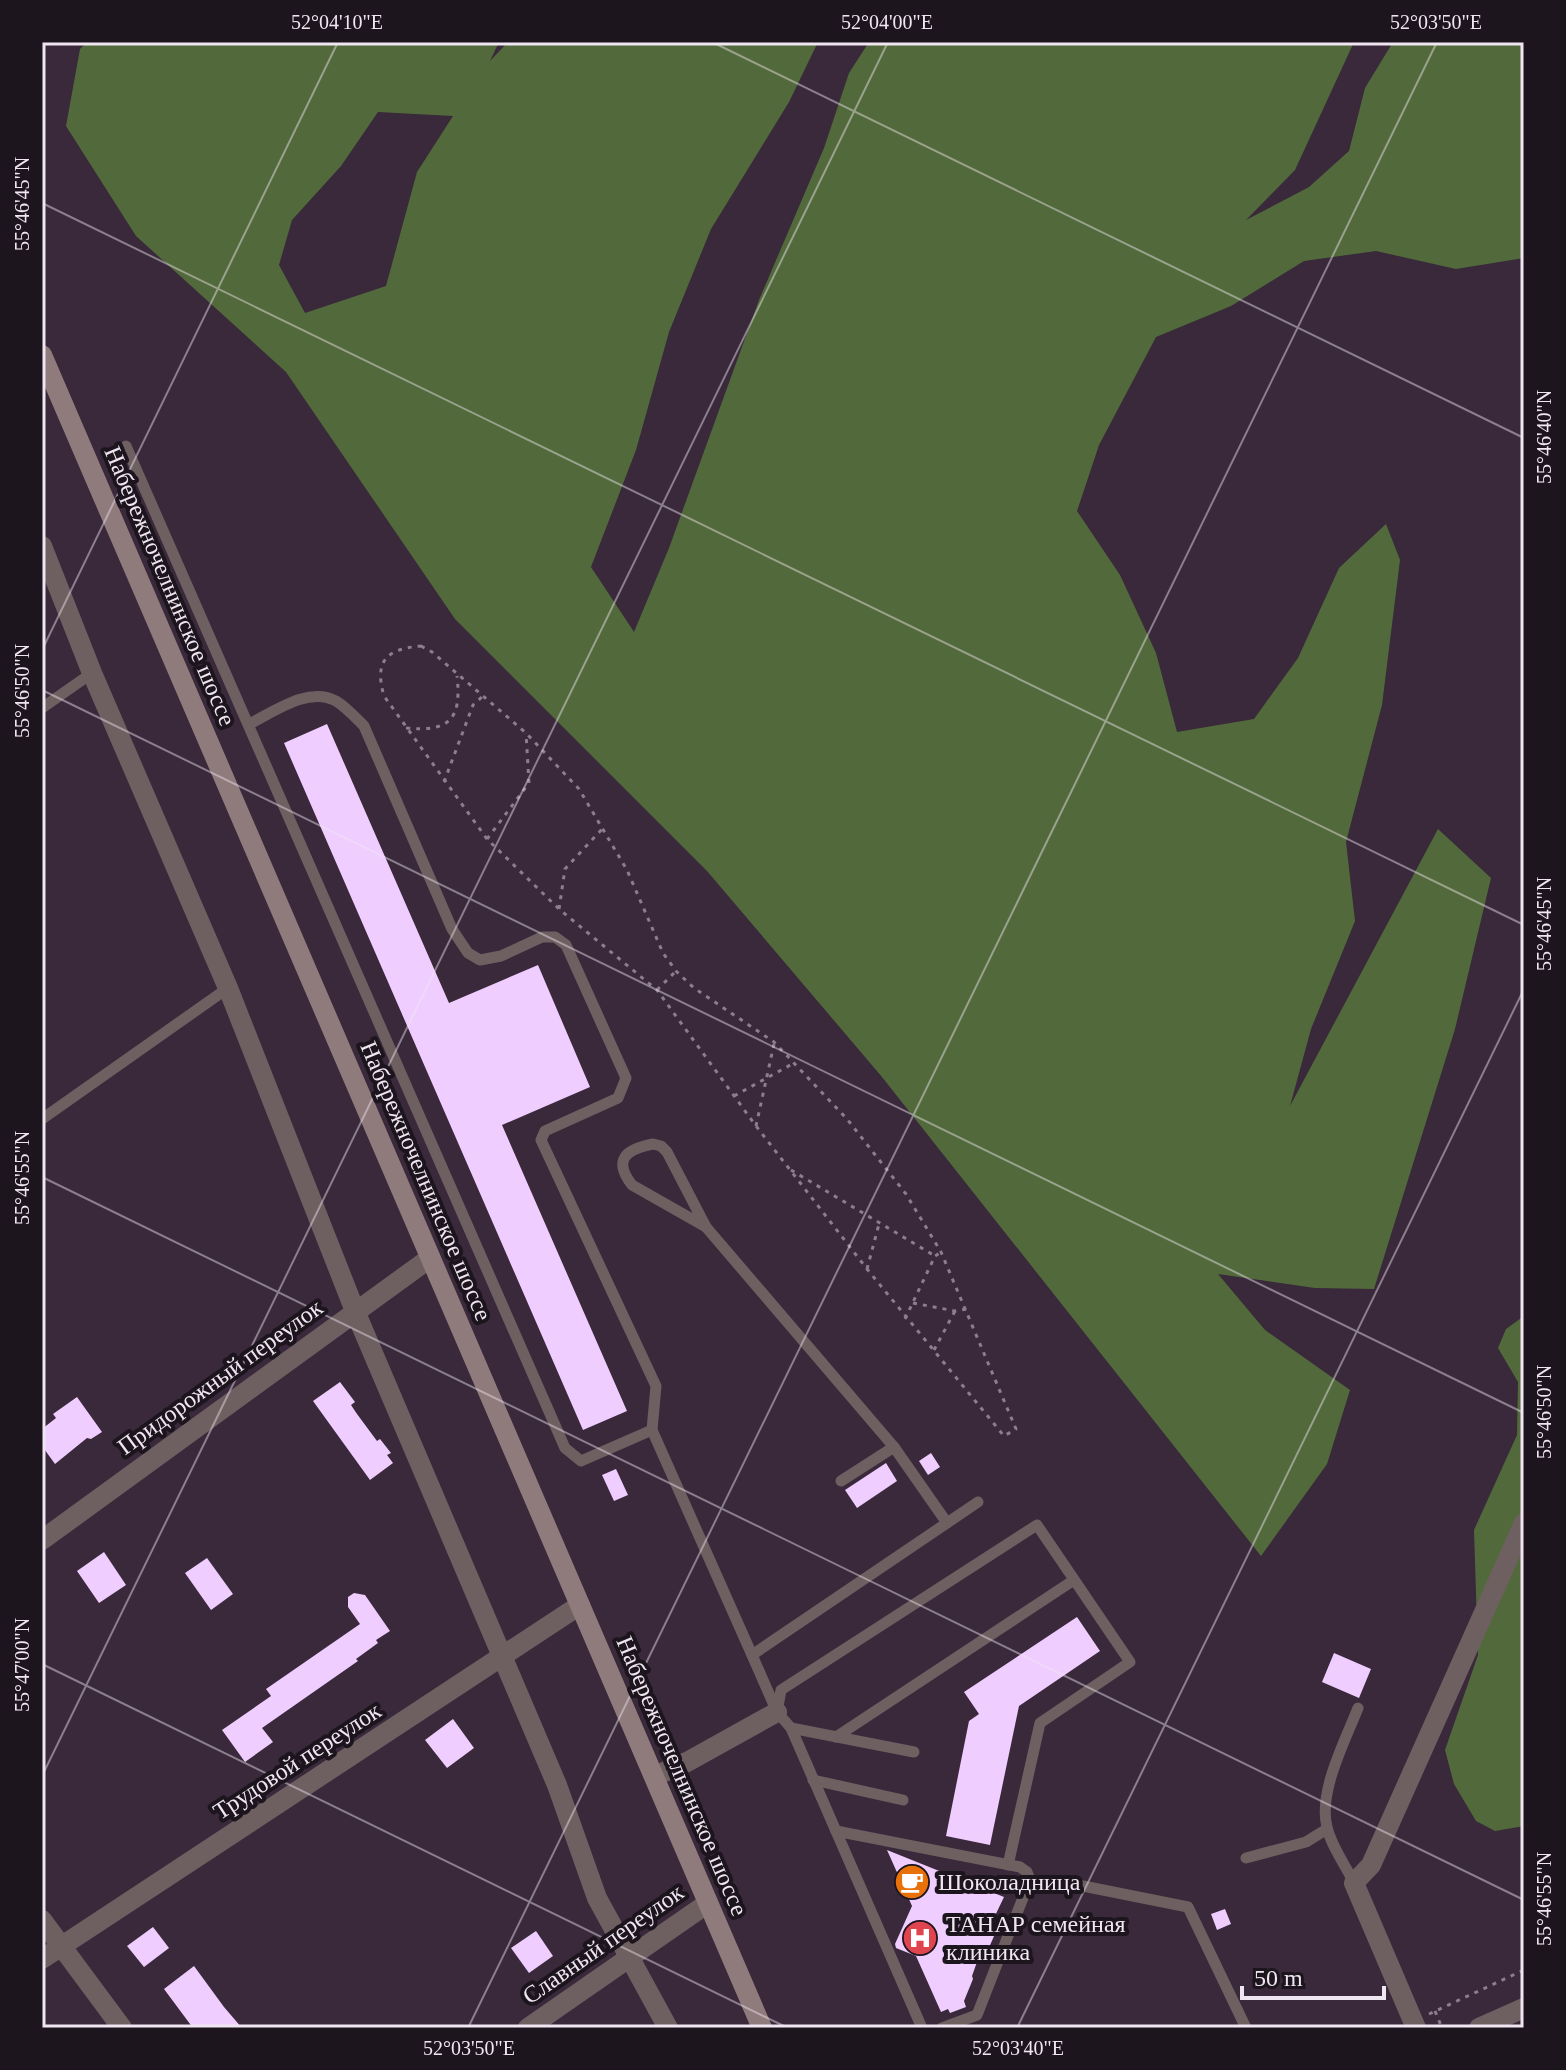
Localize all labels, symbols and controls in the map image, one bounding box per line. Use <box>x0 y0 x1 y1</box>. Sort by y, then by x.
text: 52°04'10"E <box>291 11 383 33</box>
text: 52°04'00"E <box>841 11 933 33</box>
text: 52°03'50"E <box>1390 11 1482 33</box>
text: 55°46'45"N <box>11 157 33 251</box>
text: 55°46'40"N <box>1533 390 1555 484</box>
street label: Набережночелнинское шоссе <box>99 443 241 729</box>
text: 55°46'50"N <box>11 644 33 738</box>
text: 55°46'45"N <box>1533 877 1555 971</box>
street label: Набережночелнинское шоссе <box>355 1038 497 1324</box>
text: 55°46'55"N <box>11 1131 33 1225</box>
street label: Придорожный переулок <box>113 1294 328 1460</box>
text: 55°46'50"N <box>1533 1365 1555 1459</box>
text: 55°47'00"N <box>11 1618 33 1712</box>
street label: Набережночелнинское шоссе <box>611 1633 753 1919</box>
street label: Трудовой переулок <box>208 1697 386 1825</box>
text: 55°46'55"N <box>1533 1852 1555 1946</box>
cafe icon: Шоколадница <box>893 1863 931 1901</box>
place label: Шоколадница <box>938 1869 1081 1895</box>
street label: Славный переулок <box>518 1879 689 2009</box>
place label: ТАНАР семейная клиника <box>946 1911 1126 1965</box>
hospital icon: ТАНАР семейная клиника <box>901 1919 939 1957</box>
scale bar <box>1242 1950 1384 2000</box>
text: 50 m <box>1254 1965 1303 1991</box>
text: 52°03'50"E <box>423 2037 515 2059</box>
text: 52°03'40"E <box>972 2037 1064 2059</box>

